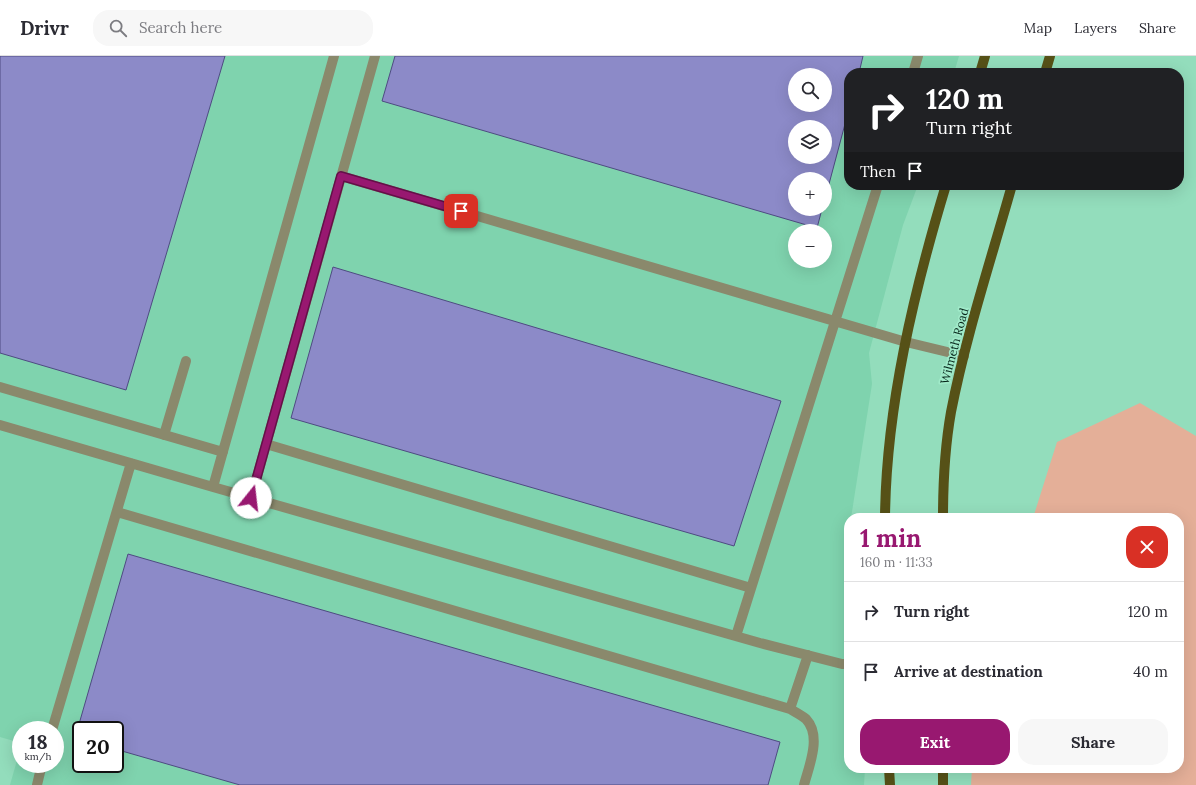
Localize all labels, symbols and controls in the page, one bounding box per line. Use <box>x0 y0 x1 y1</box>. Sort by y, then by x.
search box <box>93 10 373 46</box>
text: Drivr <box>20 16 69 40</box>
icon: search <box>107 17 129 39</box>
text: Search here <box>139 18 222 37</box>
text: Map <box>1024 19 1052 37</box>
text: Layers <box>1074 19 1117 37</box>
text: Share <box>1139 19 1176 37</box>
map controls <box>788 68 832 268</box>
button: search <box>788 68 832 112</box>
text: 120 m <box>926 81 1003 117</box>
icon: right <box>860 84 912 136</box>
text: Turn right <box>926 116 1012 139</box>
button: layers <box>788 120 832 164</box>
icon: arrive <box>904 160 926 182</box>
text: Then <box>860 162 896 181</box>
button: + <box>788 172 832 216</box>
pin <box>444 194 478 228</box>
icon: arrive <box>450 200 472 222</box>
button: − <box>788 224 832 268</box>
street label: Wilmeth Road <box>937 306 971 386</box>
position arrow <box>230 477 272 519</box>
text: 1 min <box>860 523 921 554</box>
button: close <box>1126 526 1168 568</box>
text: 160 m · 11:33 <box>860 554 933 571</box>
icon: right <box>860 601 882 623</box>
text: Turn right <box>894 602 970 621</box>
text: 120 m <box>1128 602 1168 621</box>
icon: arrive <box>860 661 882 683</box>
text: Arrive at destination <box>894 662 1043 681</box>
text: 40 m <box>1133 662 1168 681</box>
button: Exit <box>860 719 1010 765</box>
button: Share <box>1018 719 1168 765</box>
speed limit sign: 20 <box>72 721 124 773</box>
text: 18 <box>28 729 48 754</box>
text: km/h <box>24 750 52 763</box>

